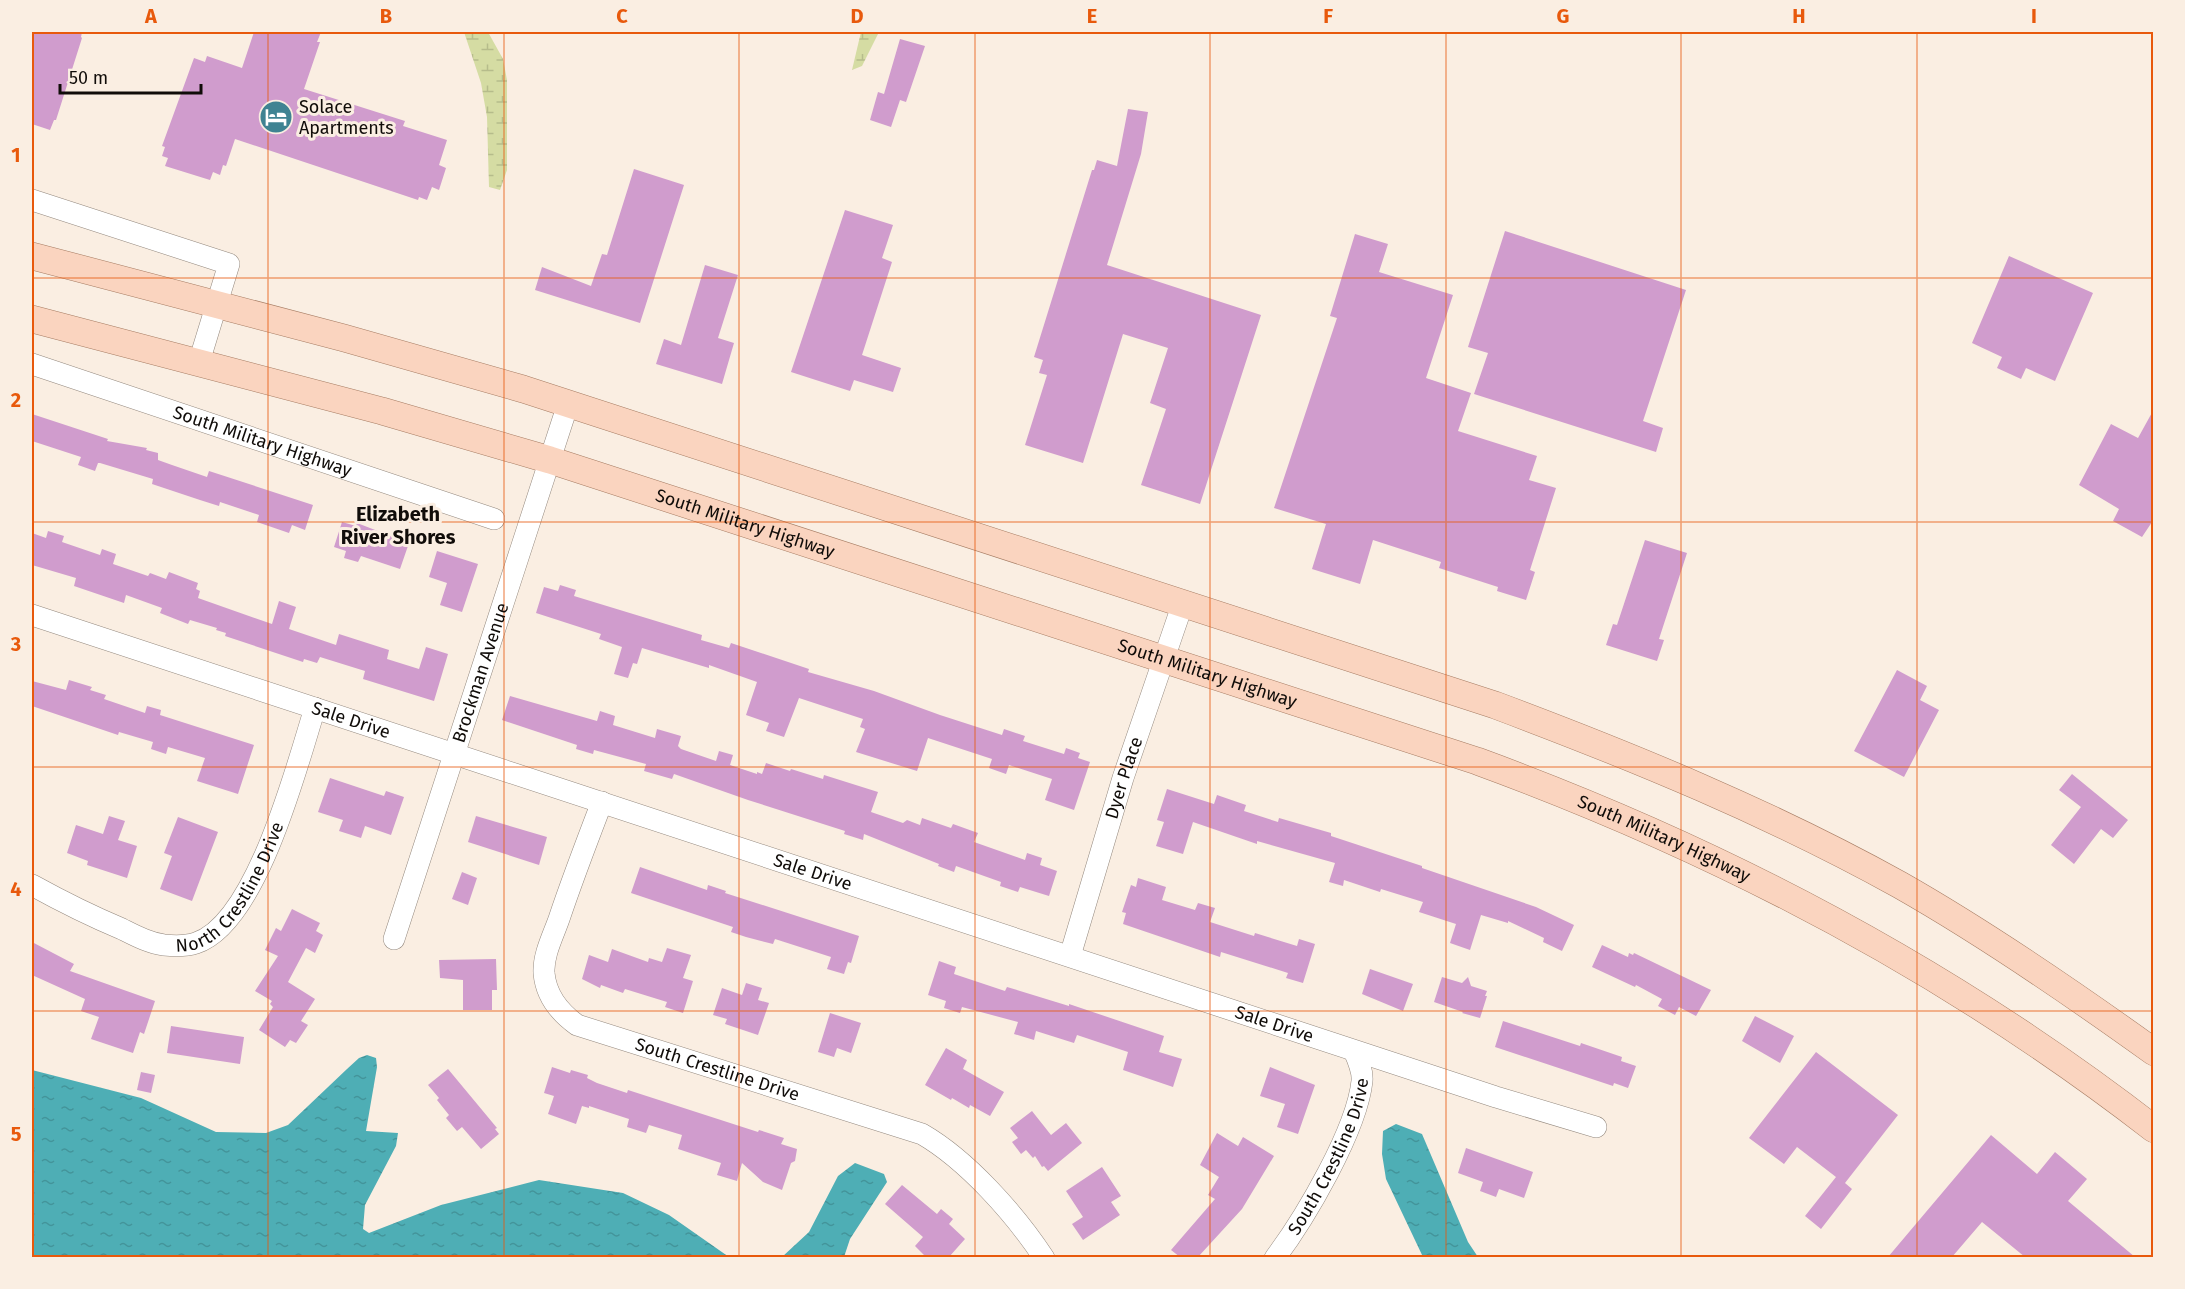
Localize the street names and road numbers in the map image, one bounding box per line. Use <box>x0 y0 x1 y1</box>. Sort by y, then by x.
street label: South Military Highway <box>170 401 355 482</box>
street label: South Military Highway <box>653 484 838 563</box>
street label: Brockman Avenue <box>448 600 514 746</box>
street label: South Military Highway <box>1115 634 1300 713</box>
street label: Sale Drive <box>309 697 393 743</box>
street label: Dyer Place <box>1100 734 1147 822</box>
street label: South Military Highway <box>1574 790 1754 887</box>
street label: North Crestline Drive <box>175 819 288 957</box>
street label: Sale Drive <box>771 849 855 895</box>
street label: Sale Drive <box>1232 1001 1317 1047</box>
street label: South Crestline Drive <box>632 1033 802 1106</box>
street label: South Crestline Drive <box>1283 1077 1373 1239</box>

